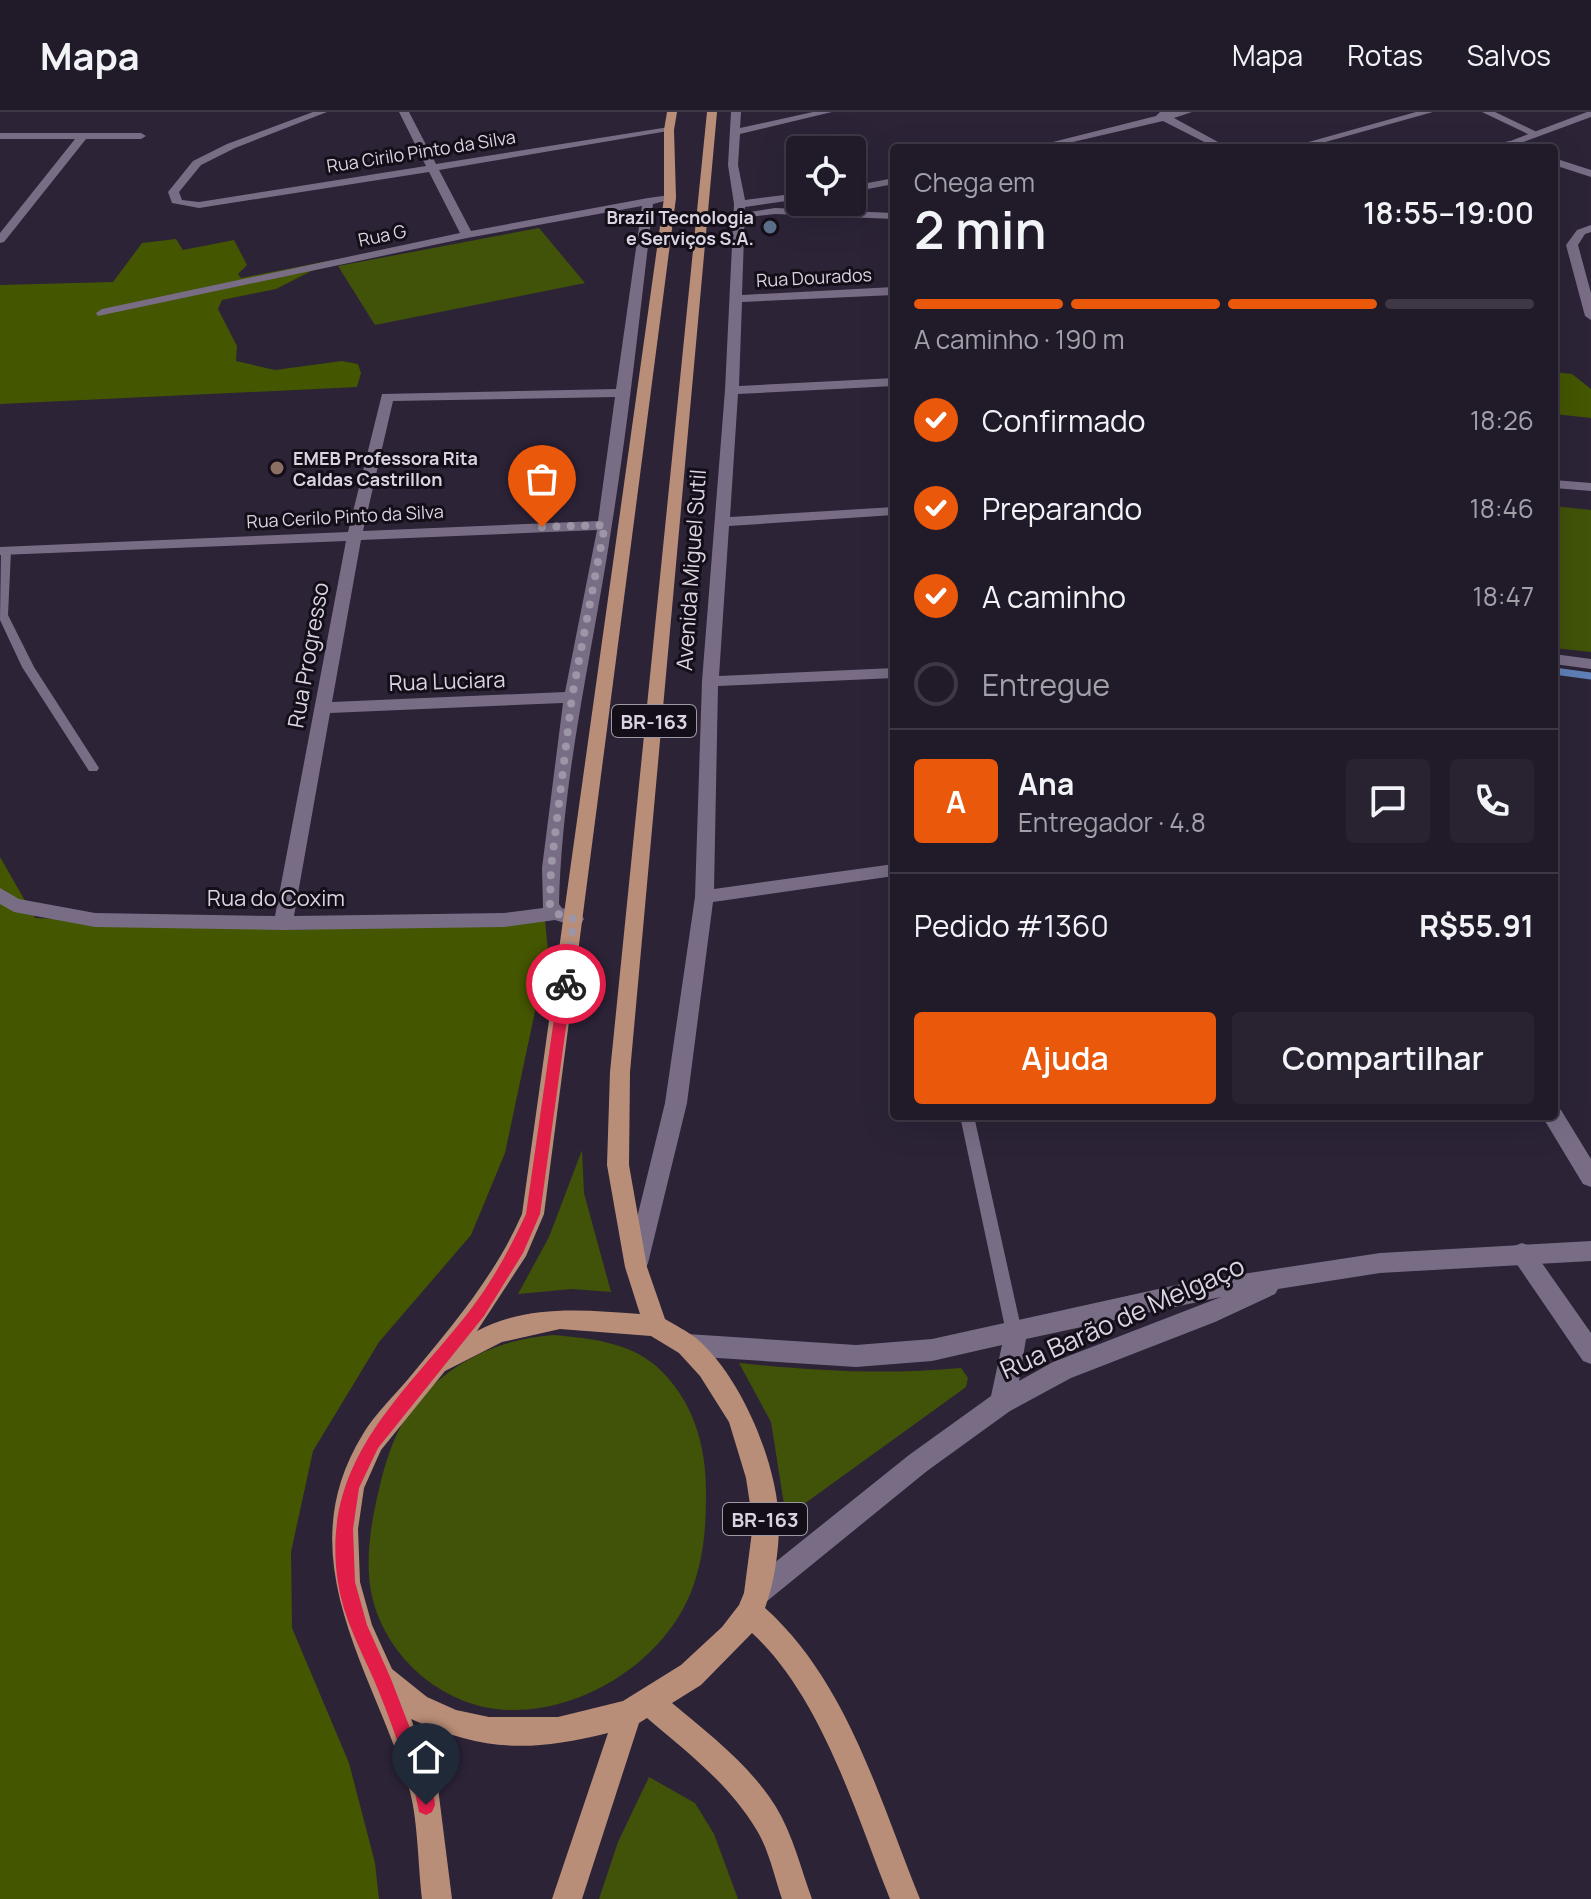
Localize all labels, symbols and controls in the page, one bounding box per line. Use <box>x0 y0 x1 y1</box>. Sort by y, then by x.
text: Mapa <box>40 29 140 81</box>
text: Mapa <box>1232 36 1303 74</box>
text: Rotas <box>1347 36 1423 74</box>
text: Salvos <box>1467 36 1551 74</box>
street label: Rua Cirilo Pinto da Silva <box>325 124 517 178</box>
map controls <box>786 136 866 216</box>
button: locate <box>786 136 866 216</box>
text: Chega em <box>914 164 1035 200</box>
text: 18:55–19:00 <box>1363 192 1534 233</box>
text: 2 min <box>914 194 1047 265</box>
place label: Brazil Tecnologia e Serviços S.A. <box>606 205 754 250</box>
street label: Rua G <box>356 218 408 252</box>
marker: Brazil Tecnologia e Serviços S.A. <box>761 218 779 236</box>
street label: Rua Dourados <box>756 262 872 292</box>
text: A caminho · 190 m <box>914 321 1124 357</box>
icon: check <box>914 398 958 442</box>
text: Confirmado <box>982 400 1146 441</box>
text: 18:26 <box>1470 402 1534 438</box>
pin <box>508 445 576 527</box>
place label: EMEB Professora Rita Caldas Castrillon <box>293 446 478 491</box>
icon: bag <box>520 457 564 501</box>
marker: EMEB Professora Rita Caldas Castrillon <box>268 459 286 477</box>
street label: Avenida Miguel Sutil <box>669 468 713 672</box>
icon: check <box>914 486 958 530</box>
text: Preparando <box>982 488 1142 529</box>
text: 18:46 <box>1470 490 1534 526</box>
street label: Rua Cerilo Pinto da Silva <box>246 499 444 533</box>
icon: check <box>914 574 958 618</box>
text: A caminho <box>982 576 1126 617</box>
text: 18:47 <box>1473 578 1534 614</box>
street label: Rua Progresso <box>280 580 336 730</box>
street label: Rua Luciara <box>388 664 506 698</box>
text: Entregue <box>982 664 1110 705</box>
road number: BR-163 <box>612 705 696 737</box>
button: chat <box>1346 759 1430 843</box>
button: phone <box>1450 759 1534 843</box>
text: Ana <box>1018 763 1074 804</box>
text: A <box>946 781 966 822</box>
text: Entregador · 4.8 <box>1018 804 1206 840</box>
street label: Rua do Coxim <box>207 883 345 913</box>
text: Pedido #1360 <box>914 905 1109 946</box>
text: R$55.91 <box>1419 905 1534 946</box>
courier <box>526 944 606 1024</box>
icon: bike <box>544 962 588 1006</box>
button: Ajuda <box>914 1012 1216 1104</box>
button: Compartilhar <box>1232 1012 1534 1104</box>
street label: Rua Barão de Melgaço <box>994 1247 1250 1387</box>
road number: BR-163 <box>723 1503 807 1535</box>
pin <box>392 1723 460 1805</box>
icon: home <box>404 1735 448 1779</box>

